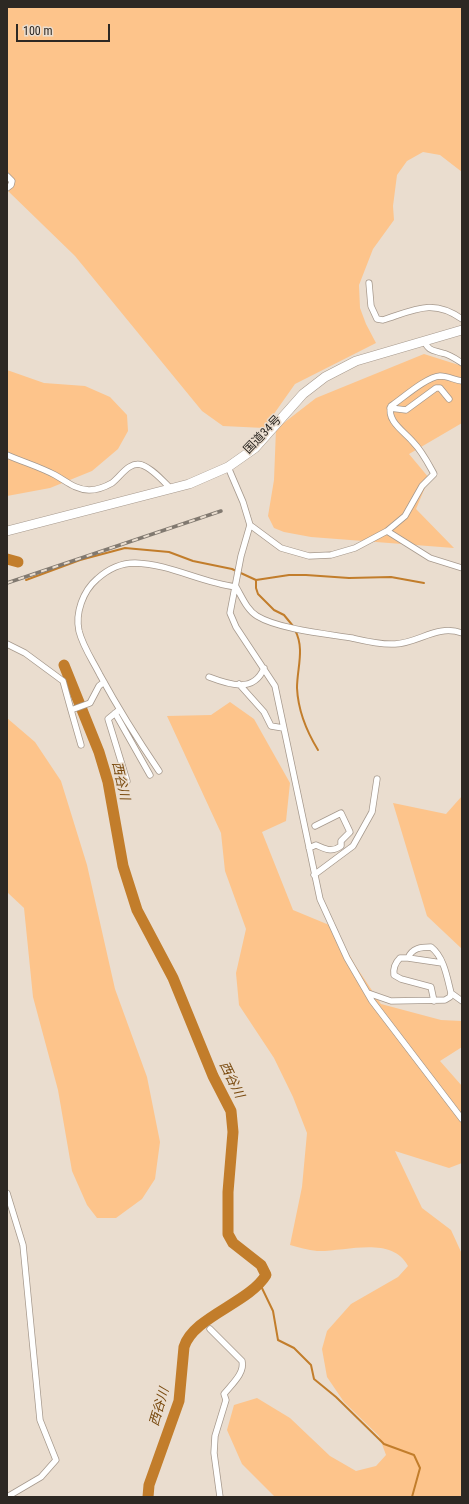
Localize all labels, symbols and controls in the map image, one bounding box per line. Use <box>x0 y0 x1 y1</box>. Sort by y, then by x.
scale bar <box>18 16 112 42</box>
text: 100 m <box>23 24 53 38</box>
street label: 国道34号 <box>241 413 285 457</box>
water label: 西谷川 <box>108 760 132 802</box>
water label: 西谷川 <box>215 1059 247 1101</box>
water label: 西谷川 <box>147 1386 173 1428</box>

